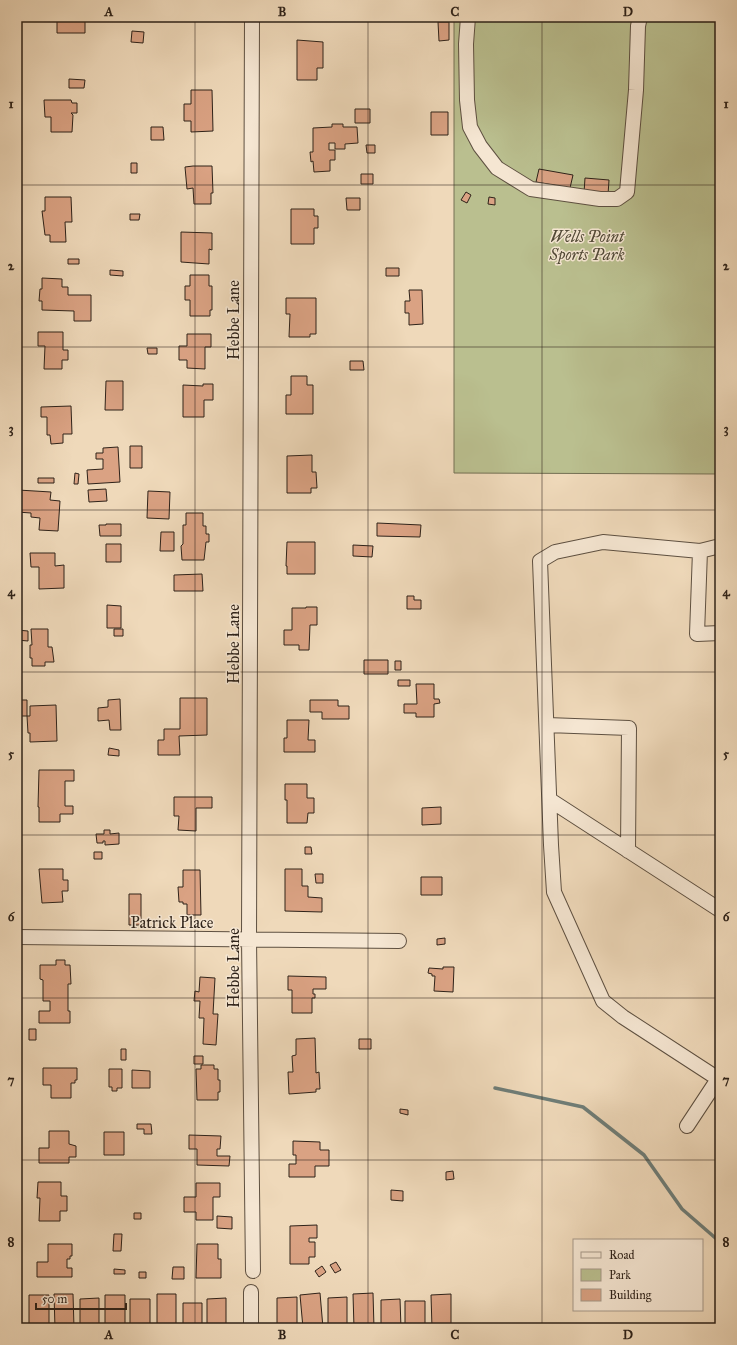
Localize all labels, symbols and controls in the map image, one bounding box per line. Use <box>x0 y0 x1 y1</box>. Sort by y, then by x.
text: A <box>104 4 114 20</box>
text: B <box>278 4 287 20</box>
text: C <box>451 4 460 20</box>
text: D <box>623 4 633 20</box>
text: 1 <box>8 96 14 112</box>
text: 1 <box>723 96 729 112</box>
park label: Wells Point Sports Park <box>549 227 625 265</box>
text: 2 <box>8 258 15 274</box>
text: 2 <box>723 258 730 274</box>
street label: Hebbe Lane <box>224 280 243 360</box>
text: 3 <box>8 421 14 437</box>
text: 3 <box>723 421 729 437</box>
text: 4 <box>7 584 15 600</box>
text: 4 <box>722 584 730 600</box>
street label: Hebbe Lane <box>224 604 243 684</box>
text: 5 <box>8 746 15 762</box>
text: 5 <box>723 746 730 762</box>
text: 6 <box>8 909 16 925</box>
text: 6 <box>723 909 731 925</box>
street label: Patrick Place <box>131 913 214 932</box>
street label: Hebbe Lane <box>224 928 243 1008</box>
text: 7 <box>8 1072 15 1088</box>
text: 7 <box>723 1072 730 1088</box>
text: 8 <box>8 1234 15 1250</box>
text: 8 <box>723 1234 730 1250</box>
legend <box>573 1239 703 1311</box>
text: Road <box>609 1248 635 1262</box>
text: Park <box>609 1268 631 1282</box>
scale bar <box>36 1285 126 1311</box>
text: Building <box>609 1288 652 1303</box>
text: 50 m <box>42 1292 67 1306</box>
text: A <box>104 1327 114 1343</box>
text: B <box>278 1327 287 1343</box>
text: C <box>451 1327 460 1343</box>
text: D <box>623 1327 633 1343</box>

